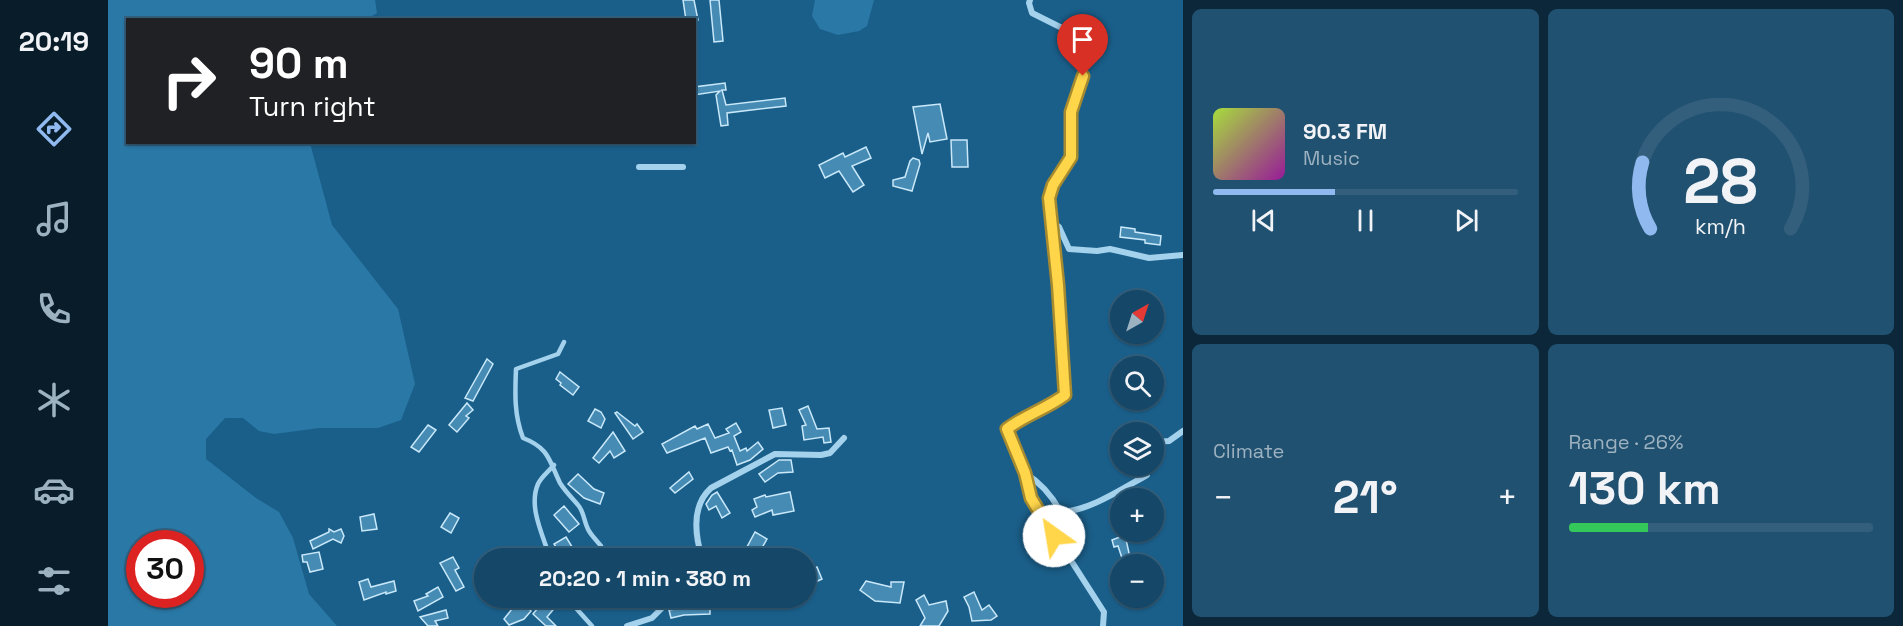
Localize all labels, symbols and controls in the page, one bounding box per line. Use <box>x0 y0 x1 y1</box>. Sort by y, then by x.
pin <box>1057 14 1108 76</box>
icon: arrive <box>1066 23 1099 56</box>
text: 20:19 <box>19 24 89 59</box>
text: 90 m <box>249 37 349 90</box>
icon: right <box>150 42 228 120</box>
text: Turn right <box>249 89 376 124</box>
icon: directions <box>33 108 75 150</box>
text: 90.3 FM <box>1303 117 1387 145</box>
text: 28 <box>1683 142 1758 221</box>
text: Music <box>1303 145 1360 171</box>
icon: music <box>33 198 75 240</box>
icon: previous <box>1247 204 1280 237</box>
icon: pause <box>1349 204 1382 237</box>
icon: next <box>1450 204 1483 237</box>
text: km/h <box>1695 214 1746 241</box>
icon: phone <box>33 288 75 330</box>
north arrow <box>1110 290 1164 344</box>
map controls <box>1110 290 1164 608</box>
button: search <box>1110 356 1164 410</box>
icon: climate <box>33 379 75 421</box>
button: layers <box>1110 422 1164 476</box>
text: Range · 26% <box>1569 429 1683 455</box>
text: Climate <box>1213 438 1284 464</box>
text: 130 km <box>1569 460 1721 517</box>
icon: car <box>33 469 75 511</box>
text: 21° <box>1333 469 1398 526</box>
text: − <box>1213 477 1233 519</box>
text: + <box>1497 477 1518 519</box>
button: + <box>1110 488 1164 542</box>
position arrow <box>1022 504 1086 568</box>
speed limit sign: 30 <box>126 530 204 608</box>
button: − <box>1110 554 1164 608</box>
icon: filters <box>33 560 75 602</box>
text: 20:20 · 1 min · 380 m <box>539 564 751 592</box>

